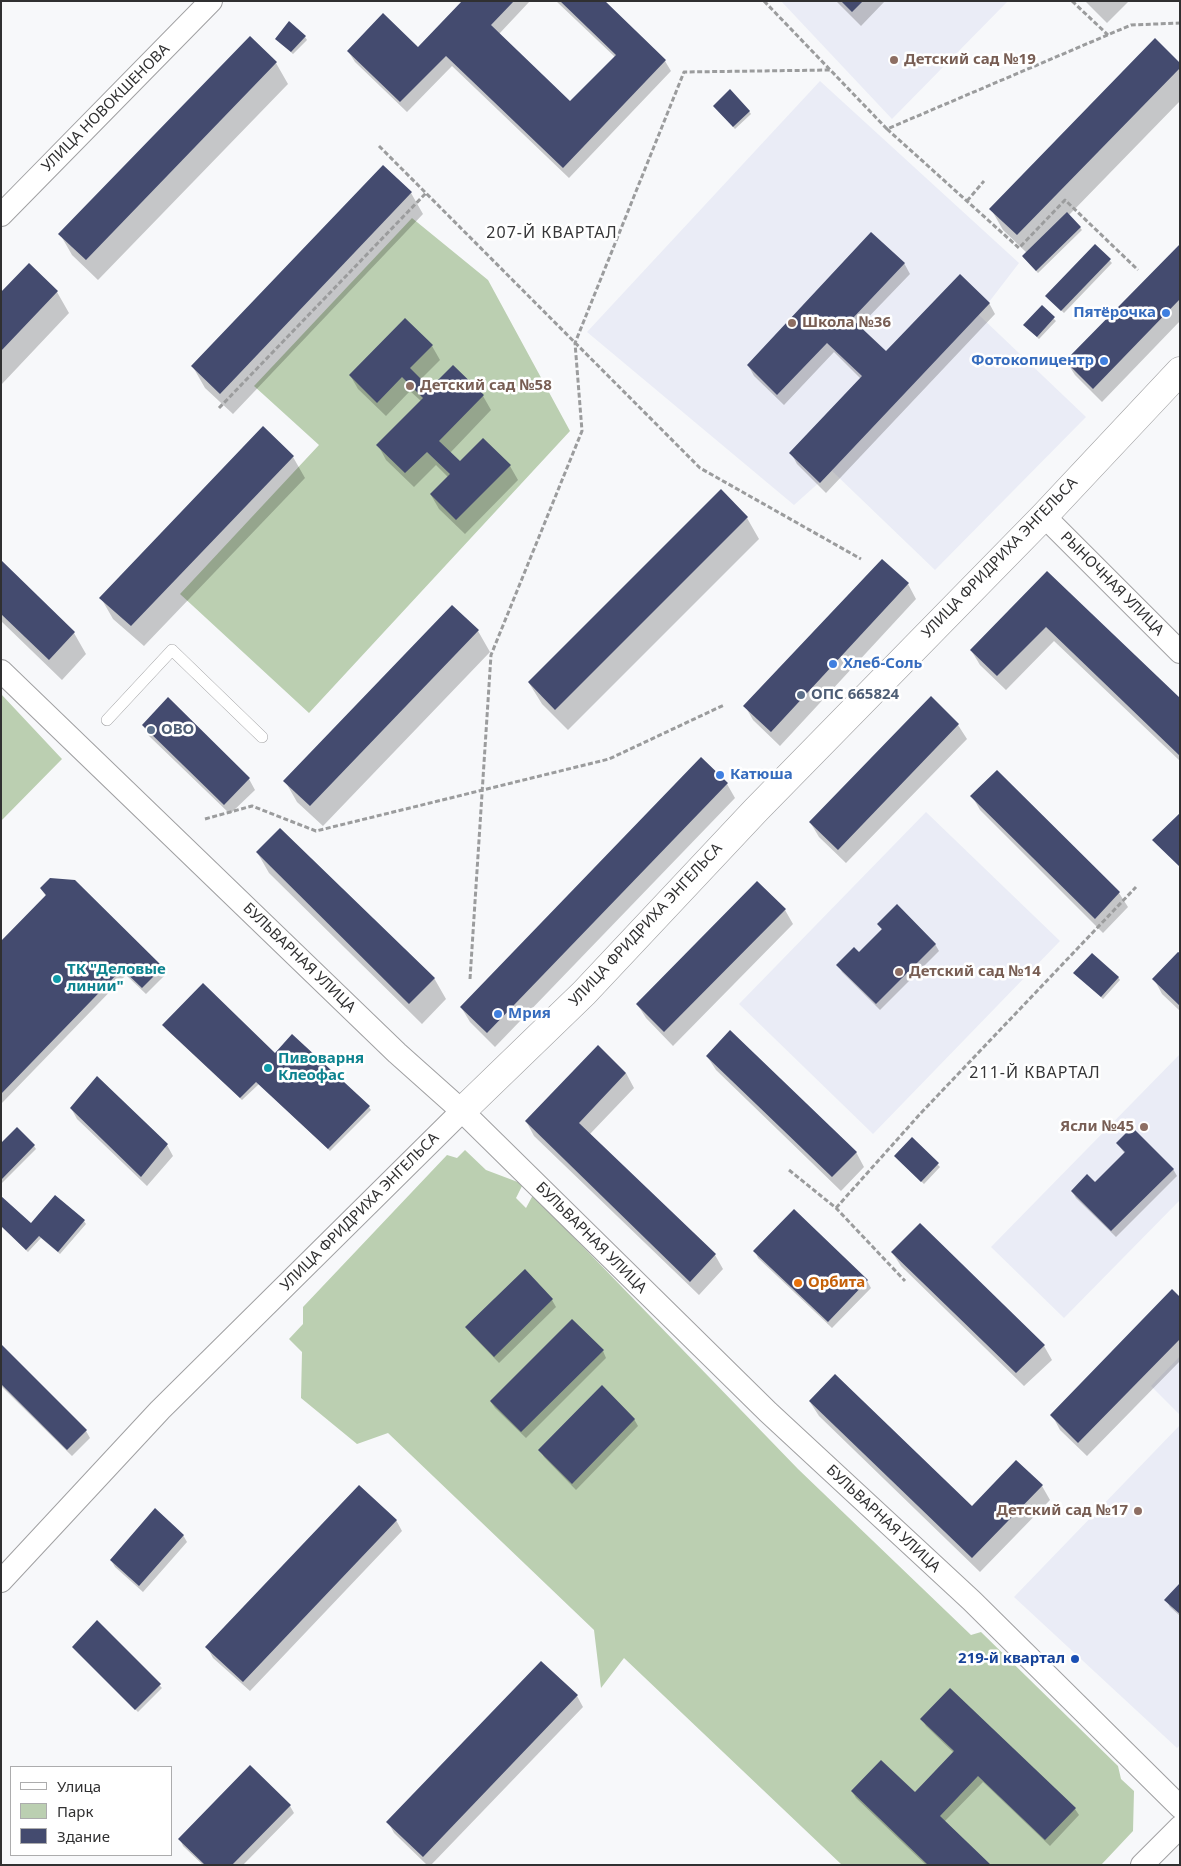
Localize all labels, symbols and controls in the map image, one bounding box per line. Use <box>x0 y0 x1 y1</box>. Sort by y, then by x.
street label: УЛИЦА НОВОКШЕНОВА <box>38 40 174 176</box>
place label: Детский сад №19 <box>904 51 1036 69</box>
marker: Детский сад №19 <box>888 54 900 66</box>
district label: 207-Й КВАРТАЛ <box>485 223 619 243</box>
place label: Пятёрочка <box>1073 304 1156 322</box>
marker: Пятёрочка <box>1160 307 1172 319</box>
place label: Школа №36 <box>802 314 891 332</box>
marker: Школа №36 <box>786 317 798 329</box>
place label: Фотокопицентр <box>971 352 1094 370</box>
marker: Фотокопицентр <box>1098 355 1110 367</box>
place label: Детский сад №58 <box>420 377 552 395</box>
marker: Детский сад №58 <box>404 380 416 392</box>
street label: УЛИЦА ФРИДРИХА ЭНГЕЛЬСА <box>918 474 1082 642</box>
street label: РЫНОЧНАЯ УЛИЦА <box>1056 528 1168 640</box>
place label: Хлеб-Соль <box>843 655 922 673</box>
marker: Хлеб-Соль <box>827 658 839 670</box>
place label: ОПС 665824 <box>811 686 899 704</box>
marker: ОПС 665824 <box>795 689 807 701</box>
place label: ОВО <box>161 721 194 739</box>
marker: ОВО <box>145 724 157 736</box>
place label: Катюша <box>730 766 793 784</box>
marker: Катюша <box>714 769 726 781</box>
street label: УЛИЦА ФРИДРИХА ЭНГЕЛЬСА <box>566 840 726 1010</box>
street label: БУЛЬВАРНАЯ УЛИЦА <box>239 900 359 1016</box>
place label: ТК "Деловые линии" <box>67 961 166 996</box>
place label: Детский сад №14 <box>909 963 1041 981</box>
marker: Детский сад №14 <box>893 966 905 978</box>
marker: ТК "Деловые линии" <box>51 973 63 985</box>
place label: Мрия <box>508 1005 551 1023</box>
marker: Мрия <box>492 1008 504 1020</box>
place label: Пивоварня Клеофас <box>278 1050 364 1085</box>
marker: Пивоварня Клеофас <box>262 1062 274 1074</box>
district label: 211-Й КВАРТАЛ <box>968 1063 1102 1083</box>
place label: Ясли №45 <box>1060 1118 1134 1136</box>
marker: Ясли №45 <box>1138 1121 1150 1133</box>
street label: УЛИЦА ФРИДРИХА ЭНГЕЛЬСА <box>277 1129 443 1295</box>
street label: БУЛЬВАРНАЯ УЛИЦА <box>532 1179 650 1297</box>
place label: Орбита <box>808 1274 865 1292</box>
marker: Орбита <box>792 1277 804 1289</box>
street label: БУЛЬВАРНАЯ УЛИЦА <box>822 1461 944 1577</box>
place label: Детский сад №17 <box>996 1502 1128 1520</box>
marker: Детский сад №17 <box>1132 1505 1144 1517</box>
place label: 219-й квартал <box>958 1650 1065 1668</box>
marker: 219-й квартал <box>1069 1653 1081 1665</box>
legend <box>10 1766 172 1856</box>
text: Улица <box>57 1776 101 1796</box>
text: Парк <box>57 1801 93 1821</box>
text: Здание <box>57 1826 110 1846</box>

